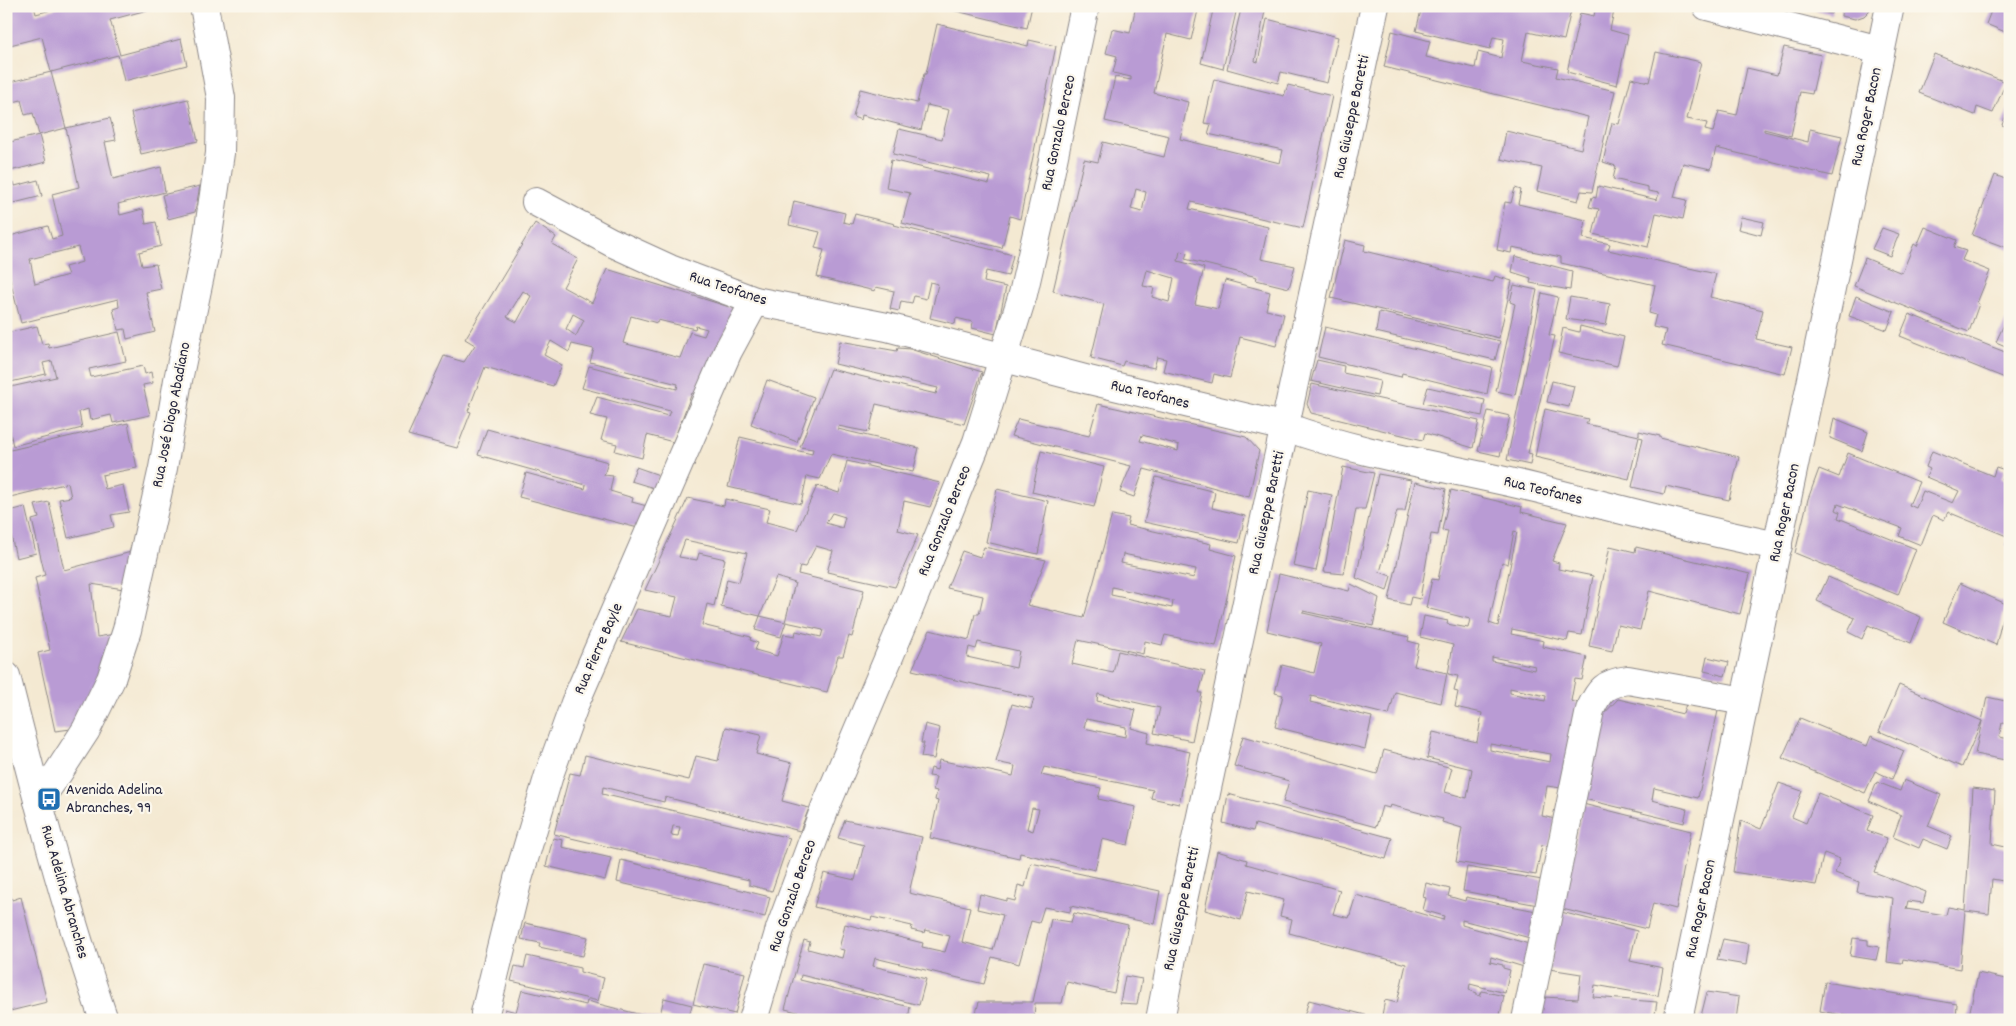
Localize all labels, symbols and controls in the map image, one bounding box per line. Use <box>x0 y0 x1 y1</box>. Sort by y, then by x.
street label: Rua Giuseppe Baretti <box>1328 53 1376 181</box>
street label: Rua Roger Bacon <box>1845 65 1889 169</box>
street label: Rua Gonzalo Berceo <box>1036 73 1082 193</box>
street label: Rua Teofanes <box>686 266 770 312</box>
street label: Rua José Diogo Abadiano <box>147 340 197 490</box>
street label: Rua Teofanes <box>1108 374 1192 416</box>
street label: Rua Giuseppe Baretti <box>1243 449 1291 577</box>
street label: Rua Roger Bacon <box>1763 461 1807 565</box>
street label: Rua Gonzalo Berceo <box>912 462 978 580</box>
street label: Rua Teofanes <box>1501 470 1585 512</box>
street label: Rua Pierre Bayle <box>569 600 629 698</box>
place label: Avenida Adelina Abranches, 99 <box>66 779 163 820</box>
bus stop icon: Avenida Adelina Abranches, 99 <box>36 786 62 812</box>
street label: Rua Adelina Abranches <box>34 822 94 962</box>
street label: Rua Gonzalo Berceo <box>763 837 823 955</box>
street label: Rua Giuseppe Baretti <box>1158 845 1206 973</box>
street label: Rua Roger Bacon <box>1679 857 1723 961</box>

